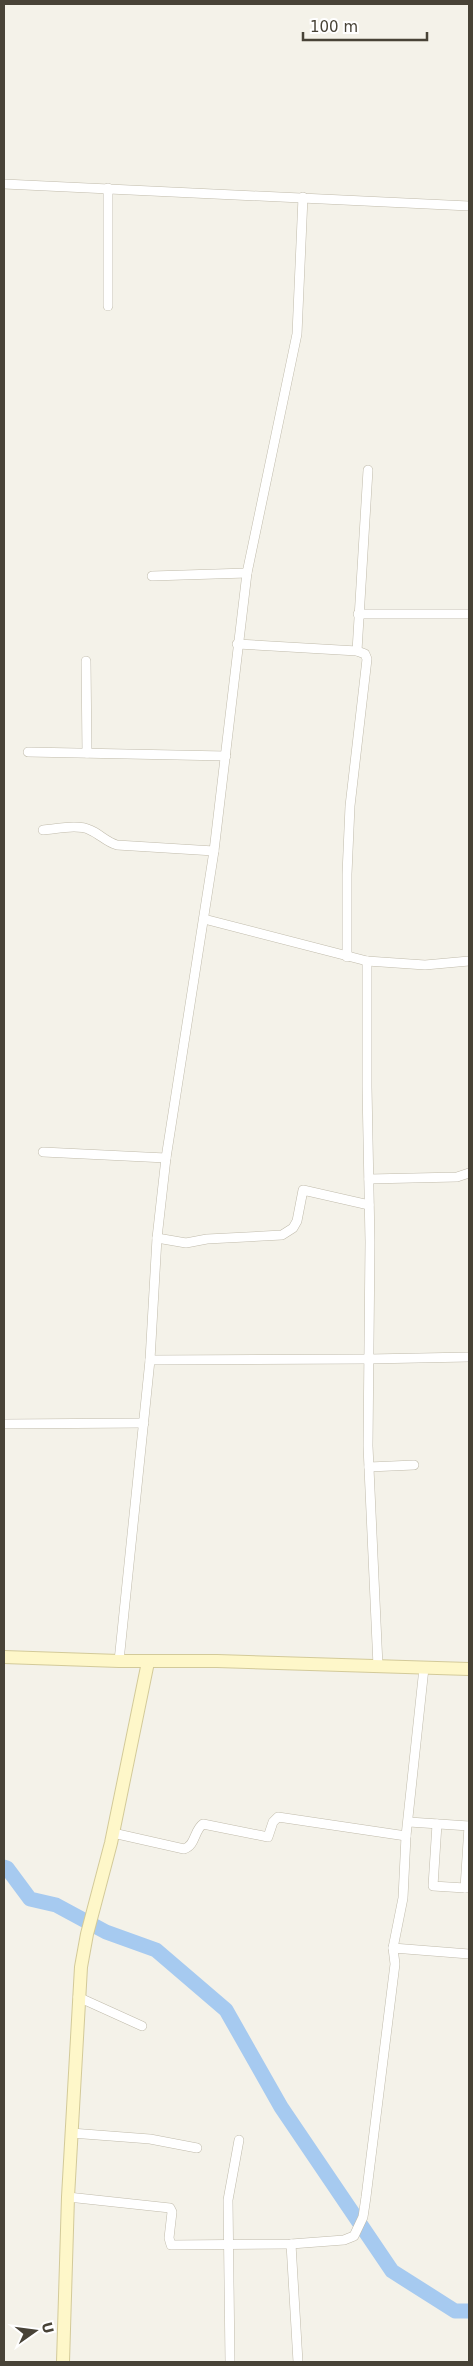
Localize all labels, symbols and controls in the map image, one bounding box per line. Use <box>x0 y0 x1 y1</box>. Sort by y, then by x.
scale bar <box>303 10 427 42</box>
text: 100 m <box>310 18 358 36</box>
north arrow <box>10 2306 60 2356</box>
text: U <box>38 2320 57 2335</box>

